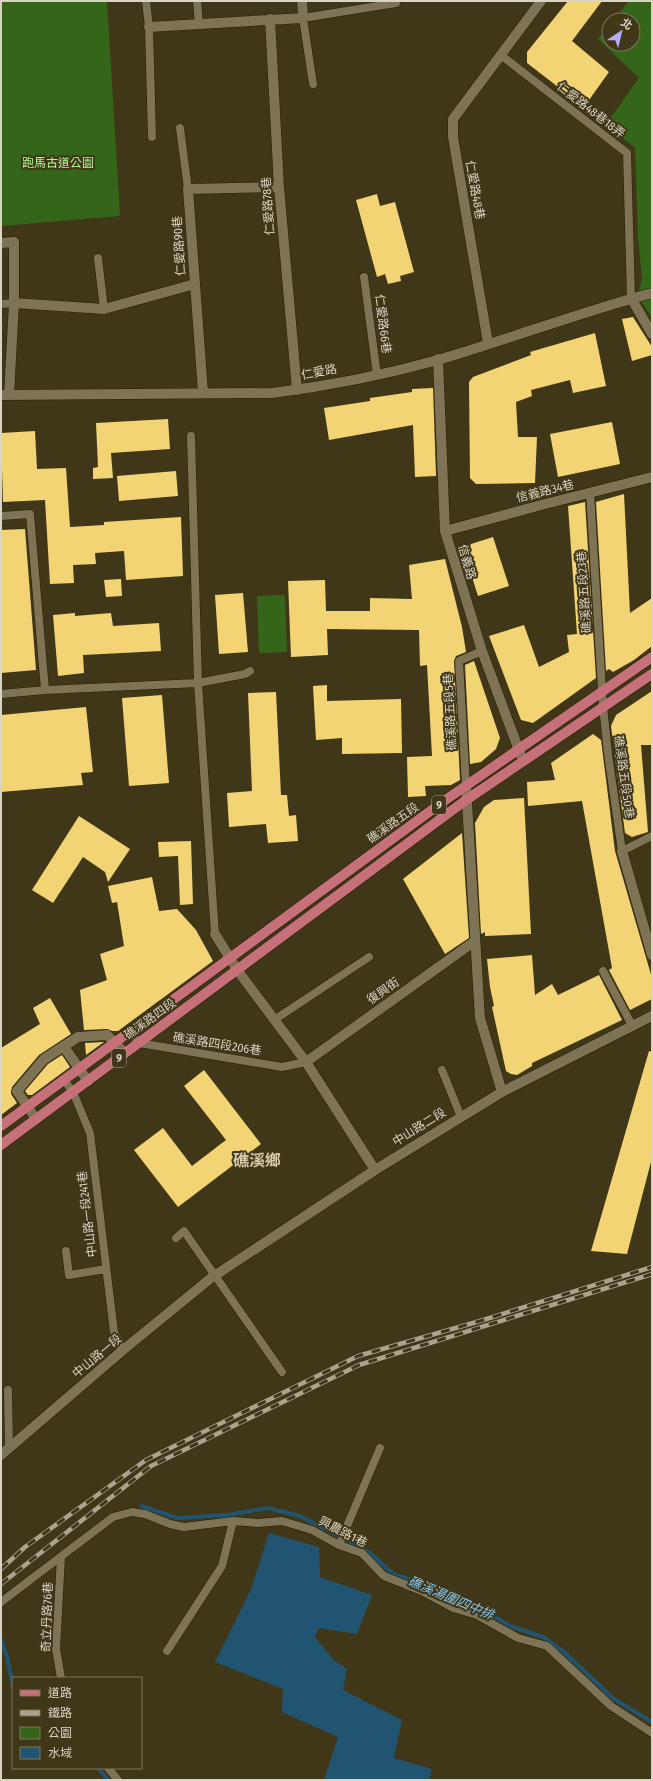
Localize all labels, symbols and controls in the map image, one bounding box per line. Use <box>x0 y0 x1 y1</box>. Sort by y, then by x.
north arrow <box>601 12 641 52</box>
text: 北 <box>618 16 635 33</box>
street label: 仁愛路48巷18弄 <box>554 79 628 141</box>
park label: 跑馬古道公園 <box>22 156 94 170</box>
street label: 仁愛路48巷 <box>463 159 487 221</box>
street label: 仁愛路78巷 <box>259 176 277 236</box>
street label: 仁愛路90巷 <box>170 216 188 276</box>
street label: 仁愛路66巷 <box>372 293 394 355</box>
street label: 仁愛路 <box>300 362 338 382</box>
street label: 信義路34巷 <box>515 477 575 505</box>
street label: 信義路 <box>455 543 479 581</box>
street label: 礁溪路五段23巷 <box>574 550 594 634</box>
street label: 礁溪路五段5巷 <box>441 673 459 751</box>
street label: 礁溪路五段50巷 <box>611 735 637 819</box>
road number: 9 <box>432 796 446 814</box>
street label: 礁溪路五段 <box>365 800 421 846</box>
street label: 復興街 <box>364 975 402 1007</box>
street label: 礁溪路四段 <box>122 996 178 1042</box>
street label: 礁溪路四段206巷 <box>172 1030 262 1058</box>
road number: 9 <box>112 1049 126 1067</box>
street label: 中山路二段 <box>390 1105 448 1149</box>
district label: 礁溪鄉 <box>233 1151 281 1170</box>
street label: 中山路一段241巷 <box>75 1170 99 1258</box>
street label: 中山路一段 <box>70 1331 124 1381</box>
street label: 興農路1巷 <box>316 1514 370 1550</box>
water label: 礁溪湯圍四中排 <box>406 1573 498 1623</box>
street label: 奇立丹路76巷 <box>39 1582 55 1652</box>
legend <box>12 1677 142 1769</box>
text: 道路 <box>48 1686 72 1700</box>
text: 鐵路 <box>48 1706 72 1720</box>
text: 公園 <box>48 1726 72 1740</box>
text: 水域 <box>48 1746 72 1760</box>

